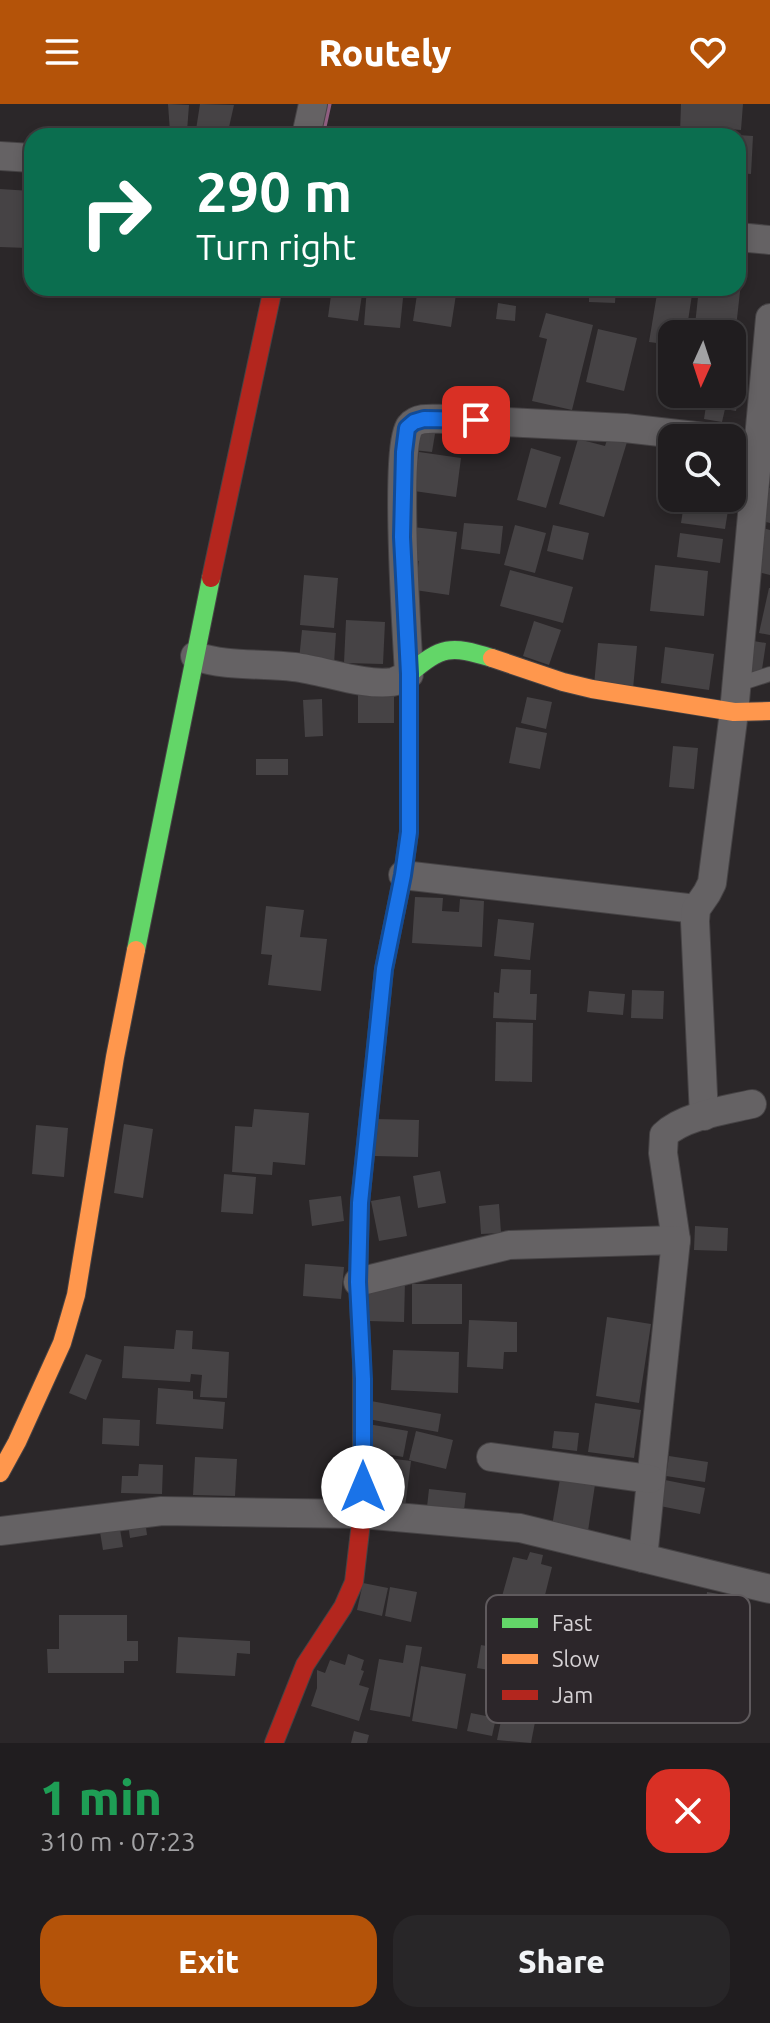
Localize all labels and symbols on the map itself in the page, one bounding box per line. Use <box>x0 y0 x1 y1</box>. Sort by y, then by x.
north arrow <box>658 320 746 408</box>
pin <box>442 386 510 454</box>
position arrow <box>321 1445 405 1529</box>
legend <box>486 1595 750 1723</box>
text: Fast <box>552 1610 593 1635</box>
text: Slow <box>552 1646 599 1671</box>
text: Jam <box>552 1682 593 1707</box>

